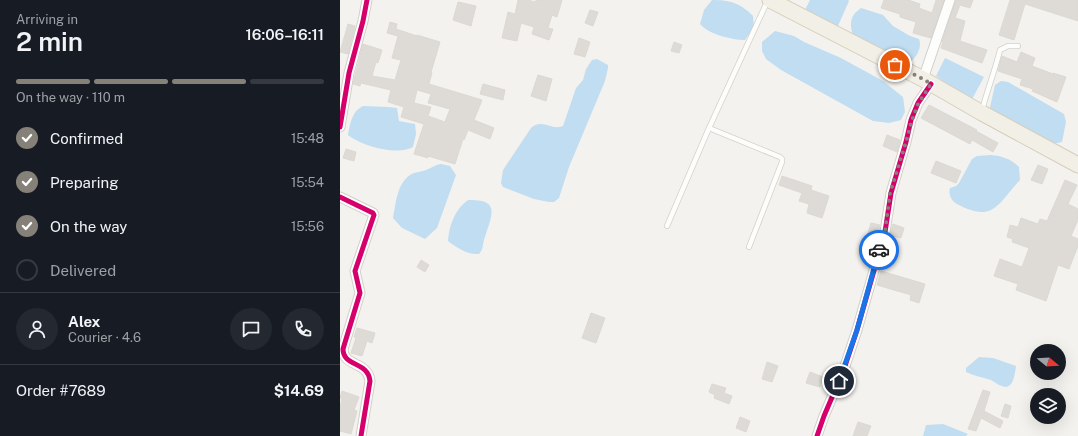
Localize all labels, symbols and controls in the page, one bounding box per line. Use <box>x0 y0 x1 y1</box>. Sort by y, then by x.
text: Arriving in <box>16 12 78 27</box>
text: 2 min <box>16 26 83 57</box>
text: 16:06–16:11 <box>246 26 324 43</box>
pin <box>878 48 912 82</box>
icon: bag <box>884 54 906 76</box>
text: On the way · 110 m <box>16 90 125 105</box>
icon: check <box>16 127 38 149</box>
text: Confirmed <box>50 130 123 147</box>
text: 15:48 <box>291 131 324 146</box>
icon: check <box>16 171 38 193</box>
text: Preparing <box>50 174 119 191</box>
text: 15:54 <box>291 175 324 190</box>
icon: check <box>16 215 38 237</box>
text: On the way <box>50 218 127 235</box>
text: 15:56 <box>291 219 324 234</box>
courier <box>859 230 899 270</box>
icon: car <box>868 239 890 261</box>
text: Delivered <box>50 262 116 279</box>
button: person <box>16 308 58 350</box>
button: chat <box>230 308 272 350</box>
button: phone <box>282 308 324 350</box>
text: Alex <box>68 313 100 330</box>
text: Courier · 4.6 <box>68 330 141 345</box>
north arrow <box>1030 344 1066 380</box>
map controls <box>1030 344 1066 424</box>
pin <box>822 364 856 398</box>
icon: home <box>828 370 850 392</box>
text: Order #7689 <box>16 382 106 399</box>
text: $14.69 <box>274 382 324 399</box>
button: layers <box>1030 388 1066 424</box>

